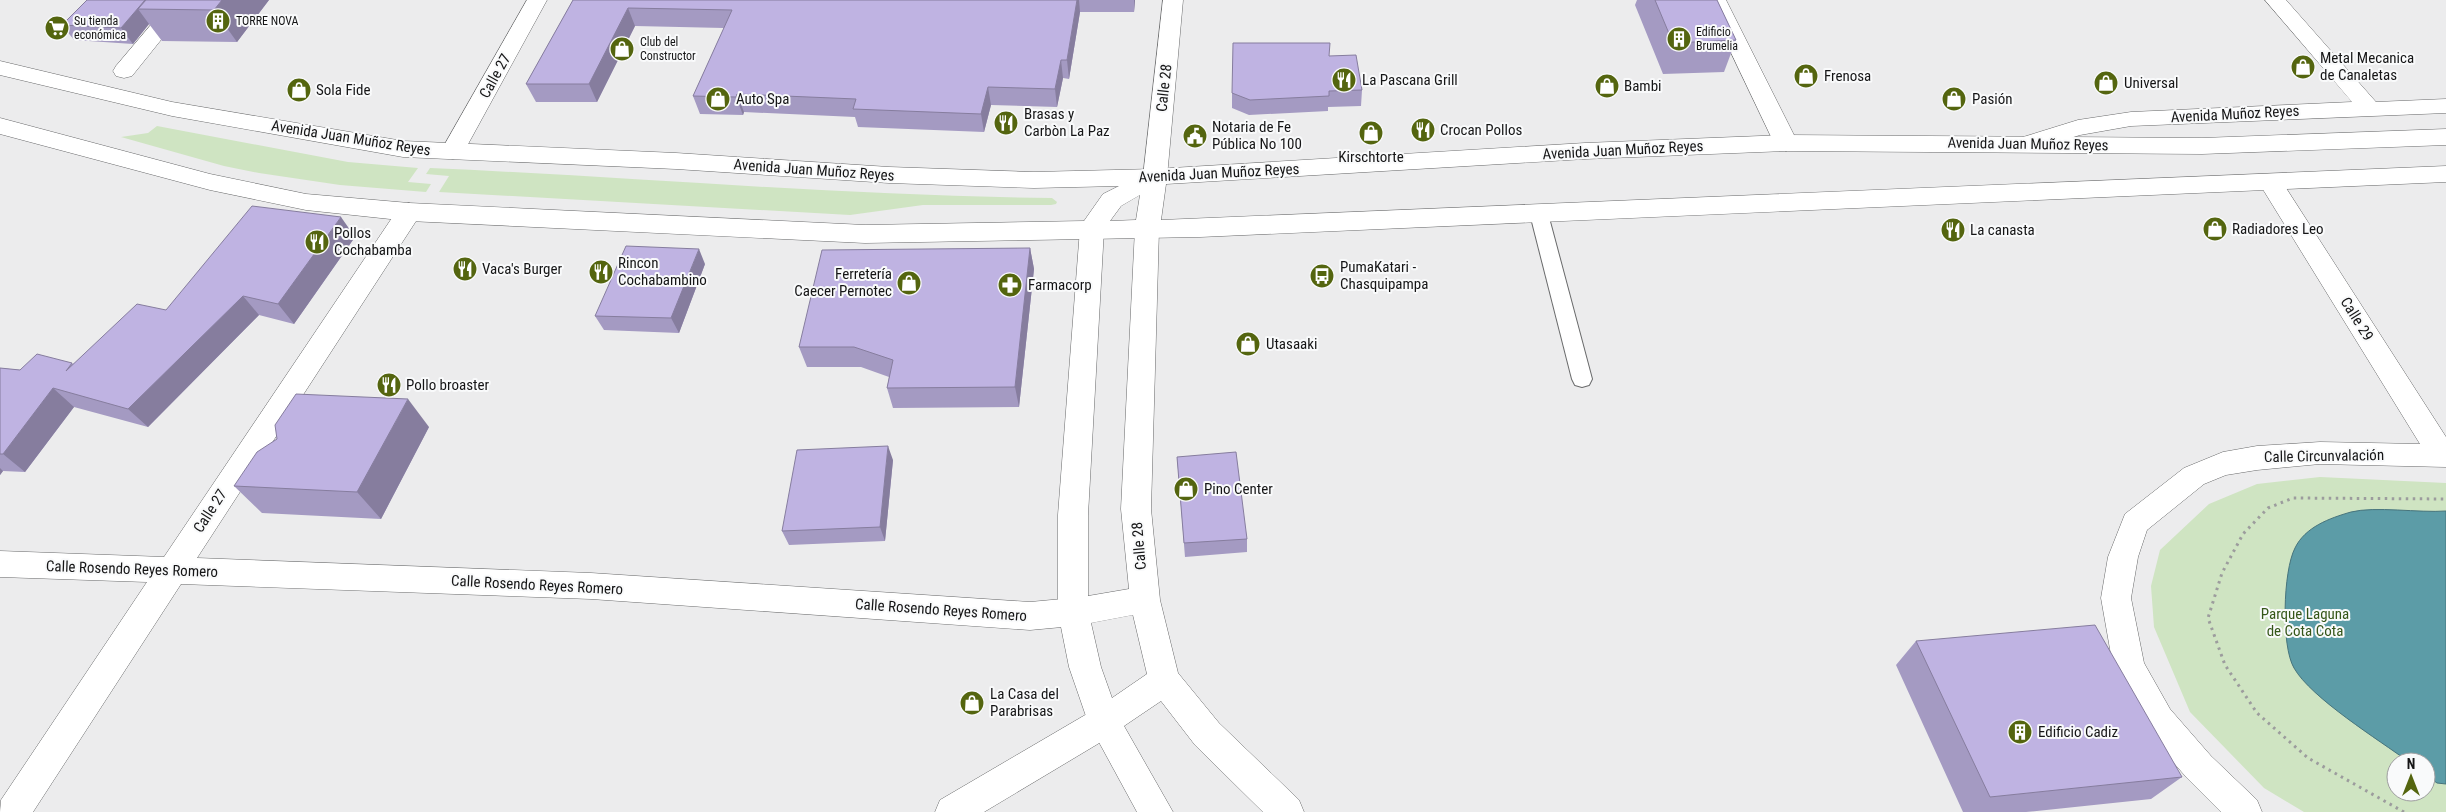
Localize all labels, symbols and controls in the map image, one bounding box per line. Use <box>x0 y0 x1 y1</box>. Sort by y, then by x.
building icon: TORRE NOVA <box>205 8 231 34</box>
place label: Su tienda económica <box>74 14 126 42</box>
place label: TORRE NOVA <box>236 14 299 28</box>
supermarket icon: Su tienda económica <box>44 15 70 41</box>
place label: Edificio Brumelia <box>1696 25 1738 53</box>
building icon: Edificio Brumelia <box>1666 26 1692 52</box>
place label: Club del Constructor <box>640 35 696 63</box>
shop icon: Club del Constructor <box>609 36 635 62</box>
place label: Metal Mecanica de Canaletas <box>2320 49 2414 84</box>
street label: Calle 27 <box>476 51 514 101</box>
shop icon: Metal Mecanica de Canaletas <box>2290 54 2316 80</box>
street label: Calle 28 <box>1153 63 1175 113</box>
shop icon: Frenosa <box>1793 63 1819 89</box>
restaurant icon: La Pascana Grill <box>1331 67 1357 93</box>
place label: Frenosa <box>1824 67 1871 85</box>
shop icon: Universal <box>2093 70 2119 96</box>
place label: La Pascana Grill <box>1362 71 1458 89</box>
shop icon: Bambi <box>1594 73 1620 99</box>
place label: Universal <box>2124 74 2179 92</box>
shop icon: Sola Fide <box>286 77 312 103</box>
place label: Bambi <box>1624 77 1662 95</box>
place label: Sola Fide <box>316 81 371 99</box>
shop icon: Auto Spa <box>705 86 731 112</box>
shop icon: Pasión <box>1941 86 1967 112</box>
place label: Auto Spa <box>736 90 789 108</box>
place label: Pasión <box>1972 90 2013 108</box>
street label: Avenida Muñoz Reyes <box>2170 102 2300 126</box>
place label: Brasas y Carbòn La Paz <box>1024 105 1110 140</box>
restaurant icon: Brasas y Carbòn La Paz <box>993 110 1019 136</box>
street label: Avenida Juan Muñoz Reyes <box>270 117 432 160</box>
restaurant icon: Crocan Pollos <box>1410 117 1436 143</box>
place label: Notaria de Fe Pública No 100 <box>1212 118 1302 153</box>
shop icon: Kirschtorte <box>1358 120 1384 146</box>
place label: Crocan Pollos <box>1440 121 1522 139</box>
public building icon: Notaria de Fe Pública No 100 <box>1182 123 1208 149</box>
street label: Avenida Juan Muñoz Reyes <box>1947 134 2109 154</box>
street label: Avenida Juan Muñoz Reyes <box>1542 137 1704 163</box>
place label: Kirschtorte <box>1338 148 1404 166</box>
street label: Avenida Juan Muñoz Reyes <box>733 155 895 185</box>
street label: Avenida Juan Muñoz Reyes <box>1138 160 1300 186</box>
shop icon: Radiadores Leo <box>2202 216 2228 242</box>
restaurant icon: La canasta <box>1940 217 1966 243</box>
place label: Radiadores Leo <box>2232 220 2324 238</box>
place label: La canasta <box>1970 221 2035 239</box>
place label: Pollos Cochabamba <box>334 224 412 259</box>
restaurant icon: Pollos Cochabamba <box>304 229 330 255</box>
place label: Rincon Cochabambino <box>618 254 707 289</box>
restaurant icon: Vaca's Burger <box>452 256 478 282</box>
place label: PumaKatari - Chasquipampa <box>1340 258 1428 293</box>
restaurant icon: Rincon Cochabambino <box>588 259 614 285</box>
place label: Vaca's Burger <box>482 260 562 278</box>
bus stop icon: PumaKatari - Chasquipampa <box>1309 263 1335 289</box>
place label: Ferretería Caecer Pernotec <box>794 265 892 300</box>
shop icon: Ferretería Caecer Pernotec <box>896 270 922 296</box>
pharmacy icon: Farmacorp <box>997 272 1023 298</box>
place label: Farmacorp <box>1028 276 1092 294</box>
street label: Calle 29 <box>2337 294 2377 344</box>
shop icon: Utasaaki <box>1235 331 1261 357</box>
place label: Utasaaki <box>1266 335 1317 353</box>
restaurant icon: Pollo broaster <box>376 372 402 398</box>
place label: Pollo broaster <box>406 376 489 394</box>
street label: Calle Circunvalación <box>2264 446 2384 466</box>
shop icon: Pino Center <box>1173 476 1199 502</box>
place label: Pino Center <box>1204 480 1273 498</box>
street label: Calle 27 <box>189 486 231 536</box>
street label: Calle 28 <box>1128 521 1150 571</box>
street label: Calle Rosendo Reyes Romero <box>46 557 218 581</box>
street label: Calle Rosendo Reyes Romero <box>451 572 623 598</box>
street label: Calle Rosendo Reyes Romero <box>854 595 1028 625</box>
park label: Parque Laguna de Cota Cota <box>2261 605 2349 640</box>
place label: La Casa del Parabrisas <box>990 685 1059 720</box>
shop icon: La Casa del Parabrisas <box>959 690 985 716</box>
building icon: Edificio Cadiz <box>2007 719 2033 745</box>
place label: Edificio Cadiz <box>2038 723 2118 741</box>
north arrow <box>2386 752 2436 802</box>
text: N <box>2407 756 2415 772</box>

